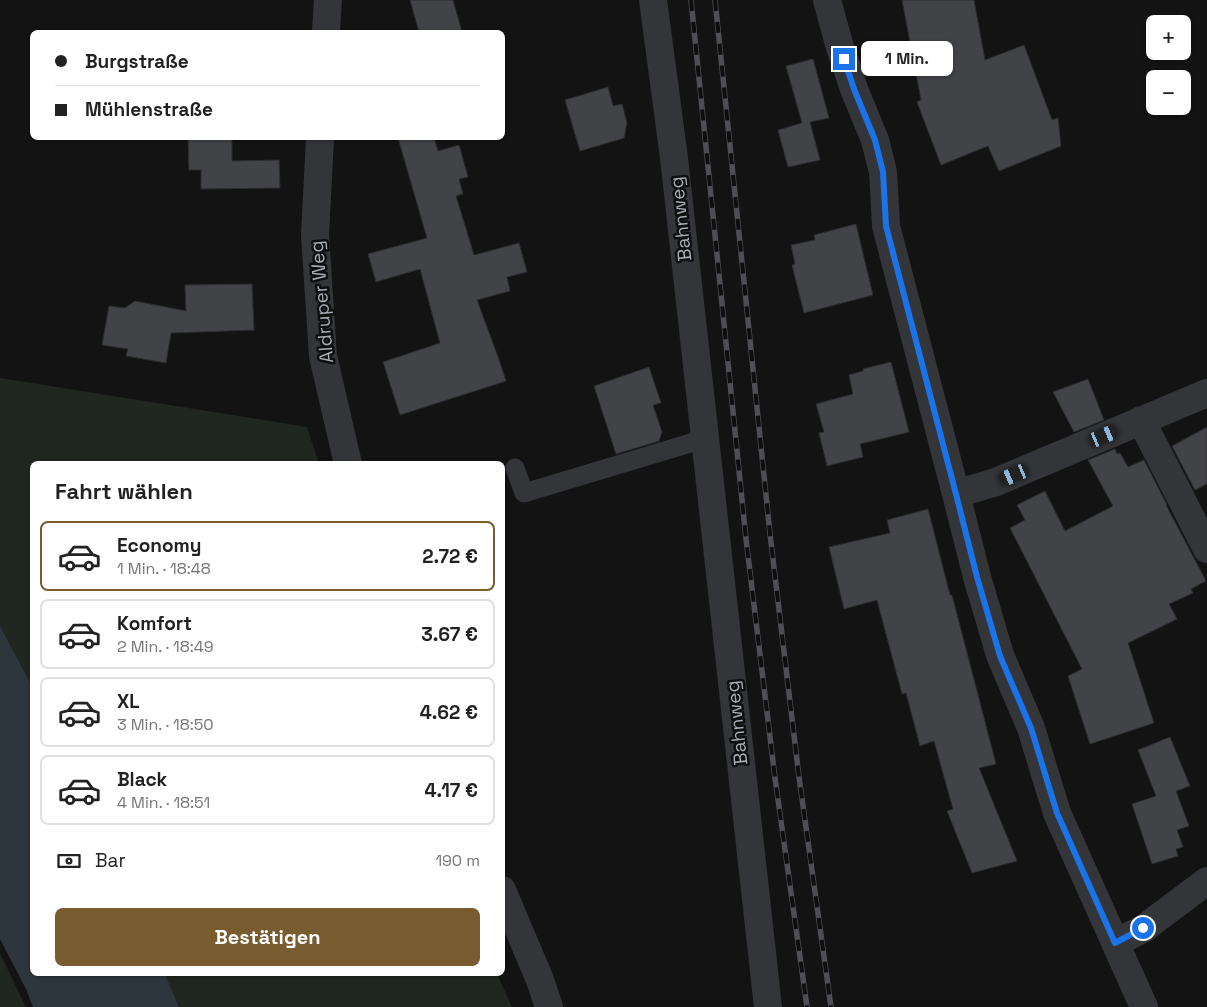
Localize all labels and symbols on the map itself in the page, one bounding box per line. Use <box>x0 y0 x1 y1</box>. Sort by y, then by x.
callout: 1 Min. <box>862 42 954 76</box>
route end <box>833 48 855 70</box>
street label: Bahnweg <box>664 175 697 263</box>
street label: Aldruper Weg <box>304 240 339 364</box>
car <box>1087 423 1120 449</box>
car <box>997 462 1030 488</box>
street label: Bahnweg <box>720 679 753 767</box>
route start <box>1132 917 1154 939</box>

